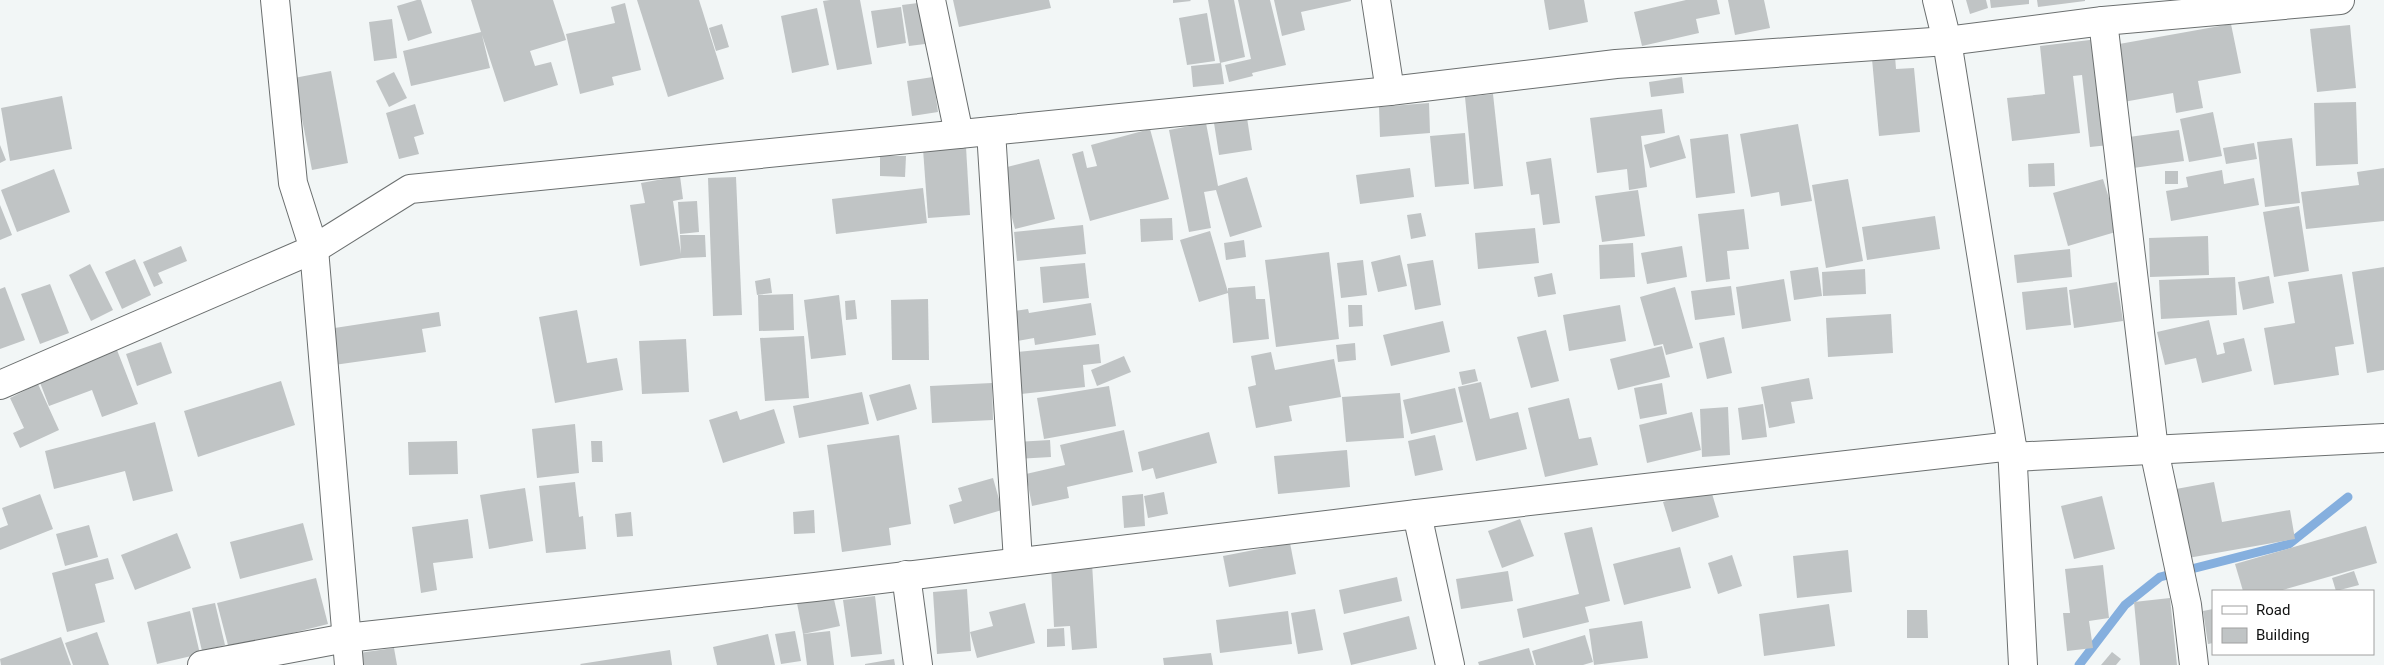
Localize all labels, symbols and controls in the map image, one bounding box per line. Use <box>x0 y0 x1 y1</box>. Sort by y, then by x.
legend <box>2212 590 2374 655</box>
text: Road <box>2256 601 2290 619</box>
text: Building <box>2256 626 2310 644</box>

